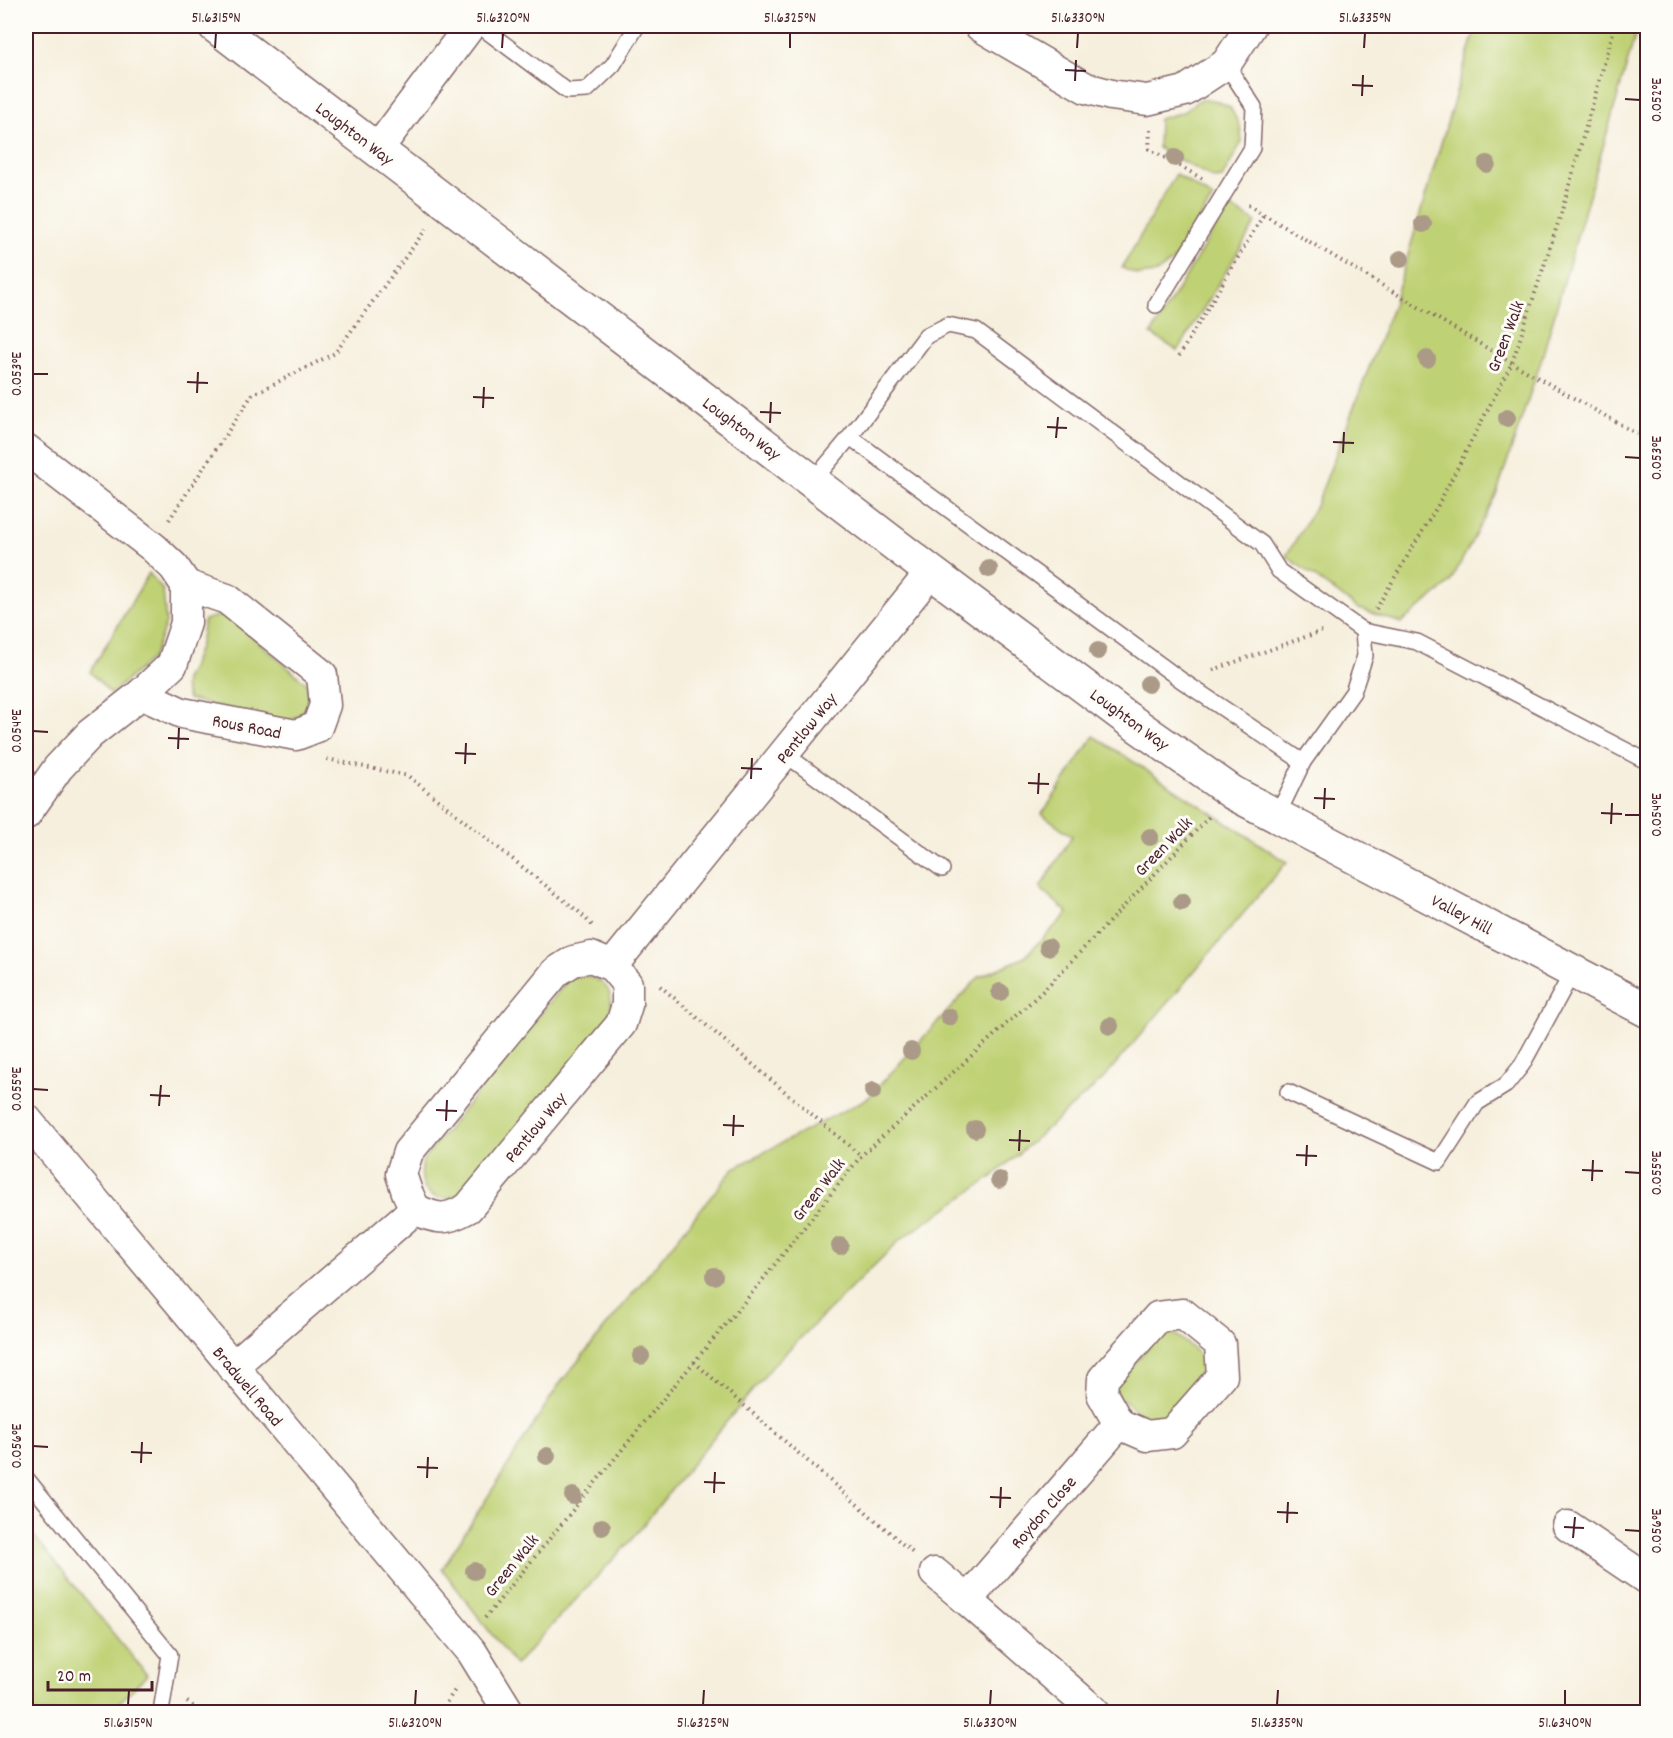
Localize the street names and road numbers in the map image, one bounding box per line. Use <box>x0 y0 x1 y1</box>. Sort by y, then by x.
street label: Loughton Way <box>309 97 398 173</box>
street label: Green Walk <box>1482 298 1532 376</box>
street label: Loughton Way <box>696 392 785 468</box>
street label: Loughton Way <box>1084 684 1174 759</box>
street label: Pentlow Way <box>771 688 845 771</box>
street label: Rous Road <box>210 710 283 747</box>
street label: Green Walk <box>1130 812 1200 883</box>
street label: Valley Hill <box>1426 890 1496 943</box>
street label: Pentlow Way <box>500 1087 574 1169</box>
street label: Green Walk <box>787 1153 853 1228</box>
street label: Bradwell Road <box>205 1342 287 1433</box>
street label: Roydon Close <box>1006 1472 1084 1556</box>
street label: Green Walk <box>480 1530 546 1603</box>

